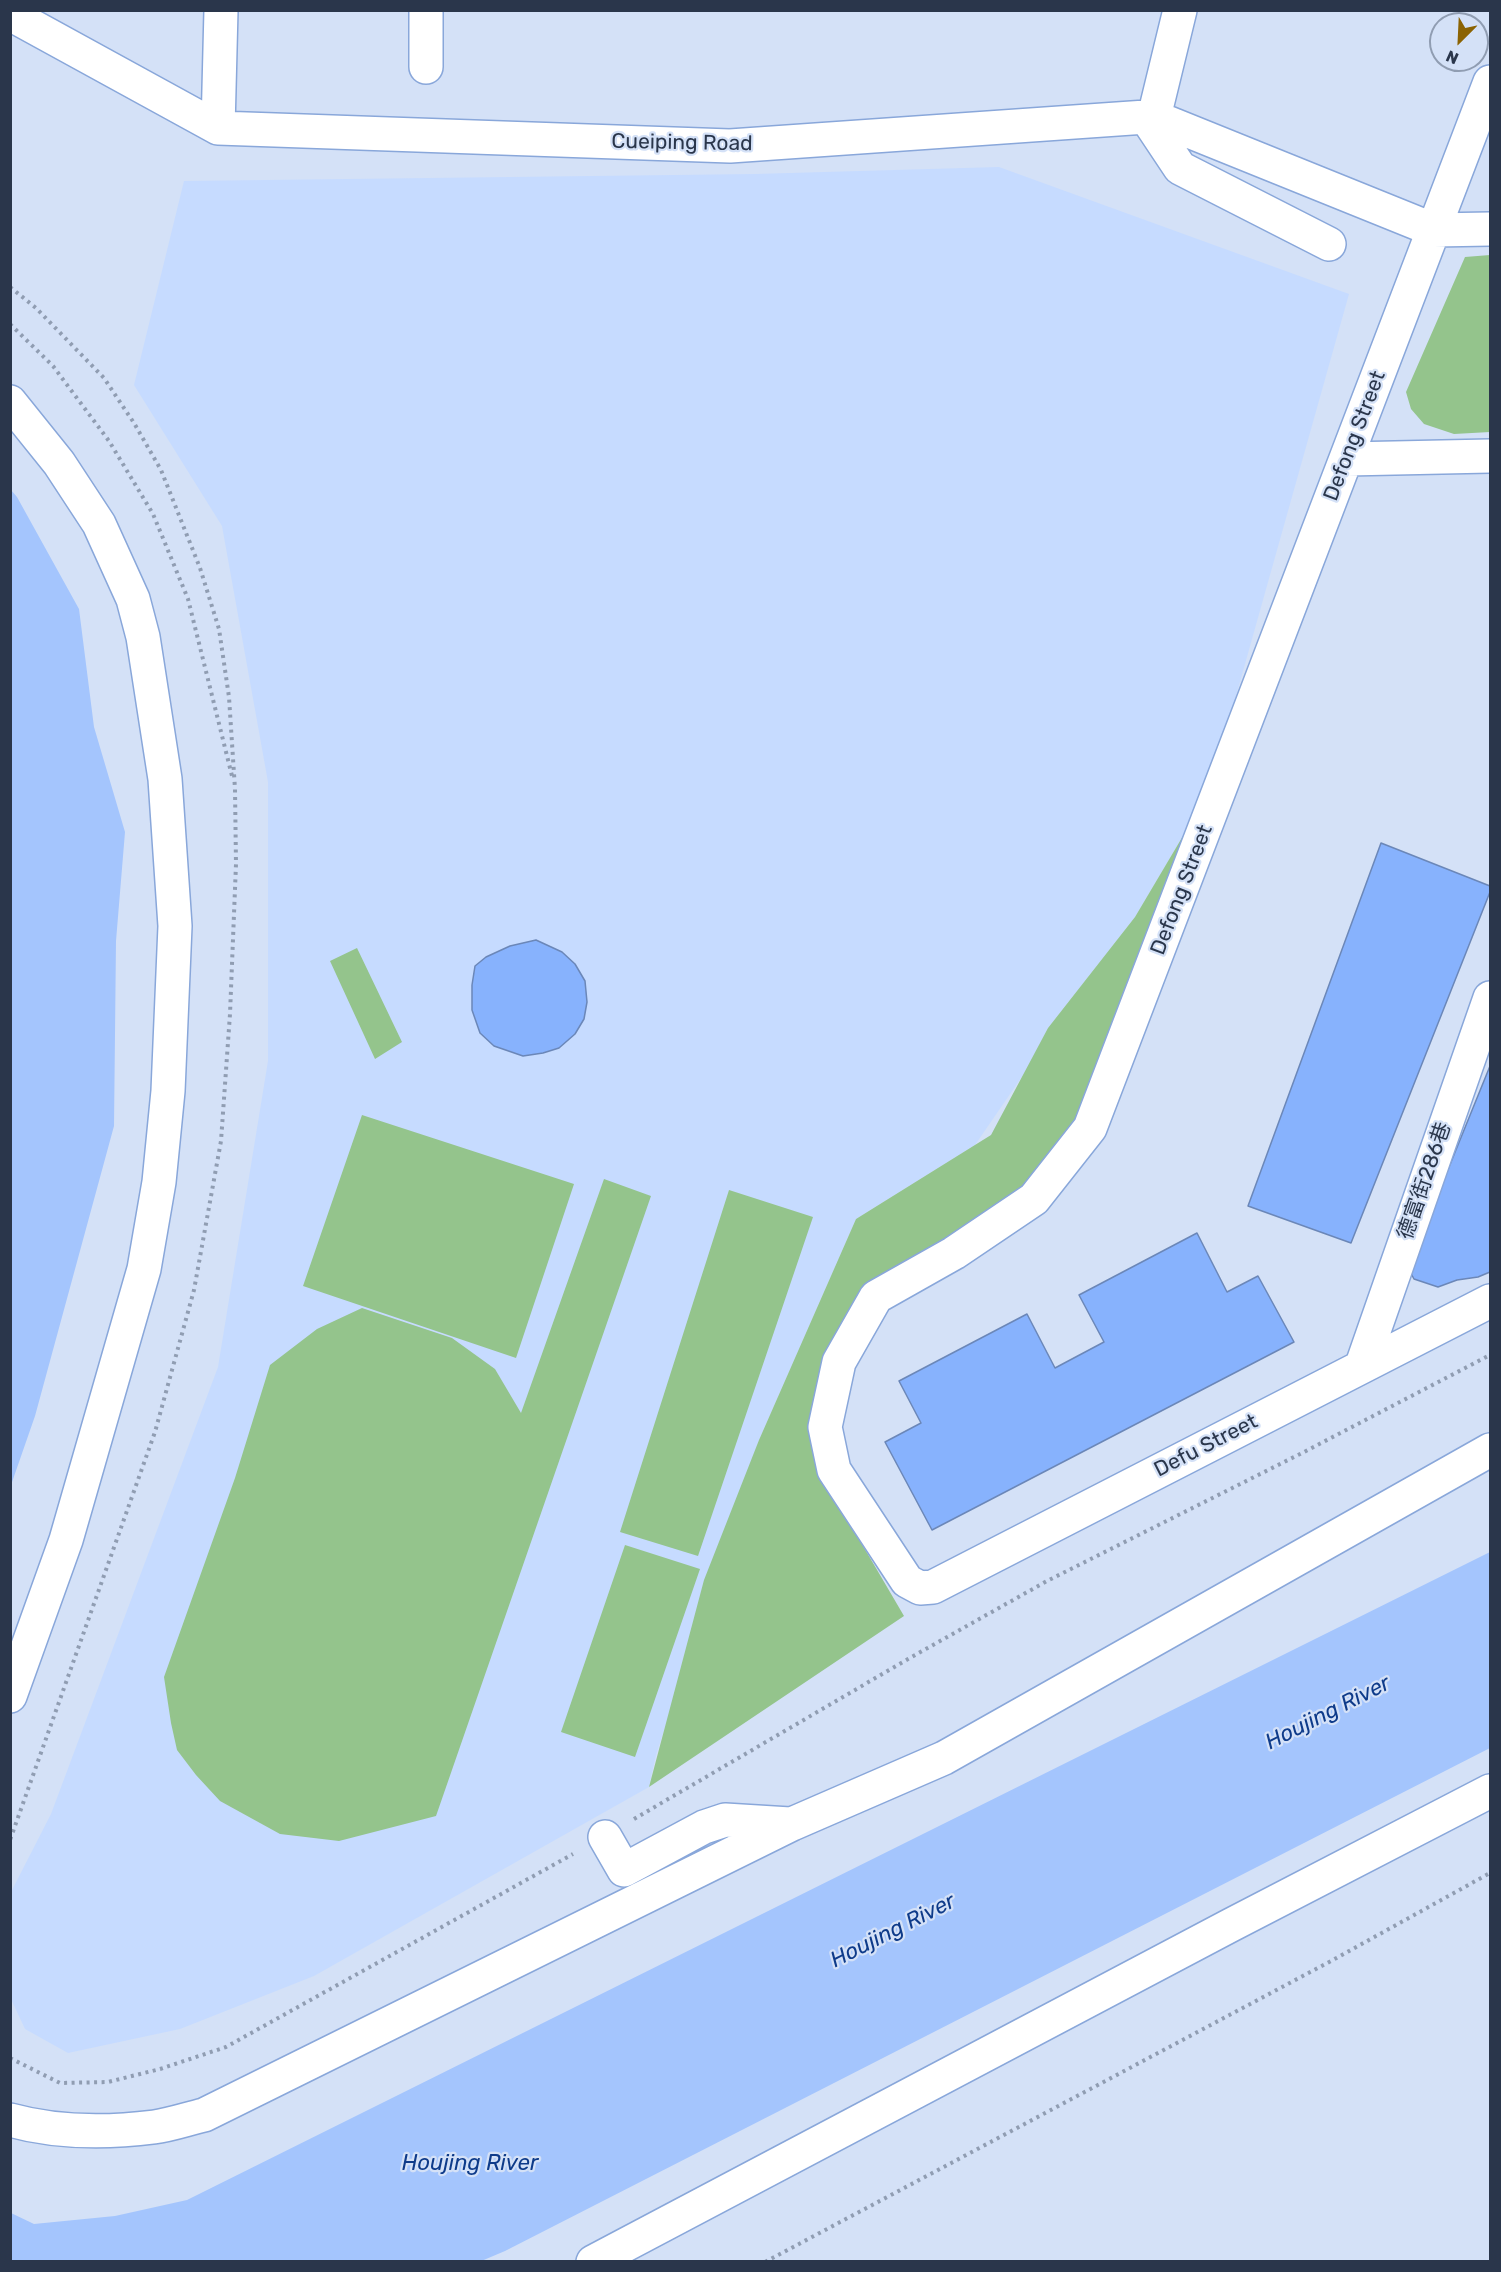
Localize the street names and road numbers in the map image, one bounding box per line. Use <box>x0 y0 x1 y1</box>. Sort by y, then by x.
street label: Cueiping Road <box>611 129 753 157</box>
street label: Defong Street <box>1319 367 1391 505</box>
street label: Defong Street <box>1146 821 1218 959</box>
street label: 德富街286巷 <box>1393 1119 1457 1243</box>
street label: Defu Street <box>1150 1409 1262 1483</box>

